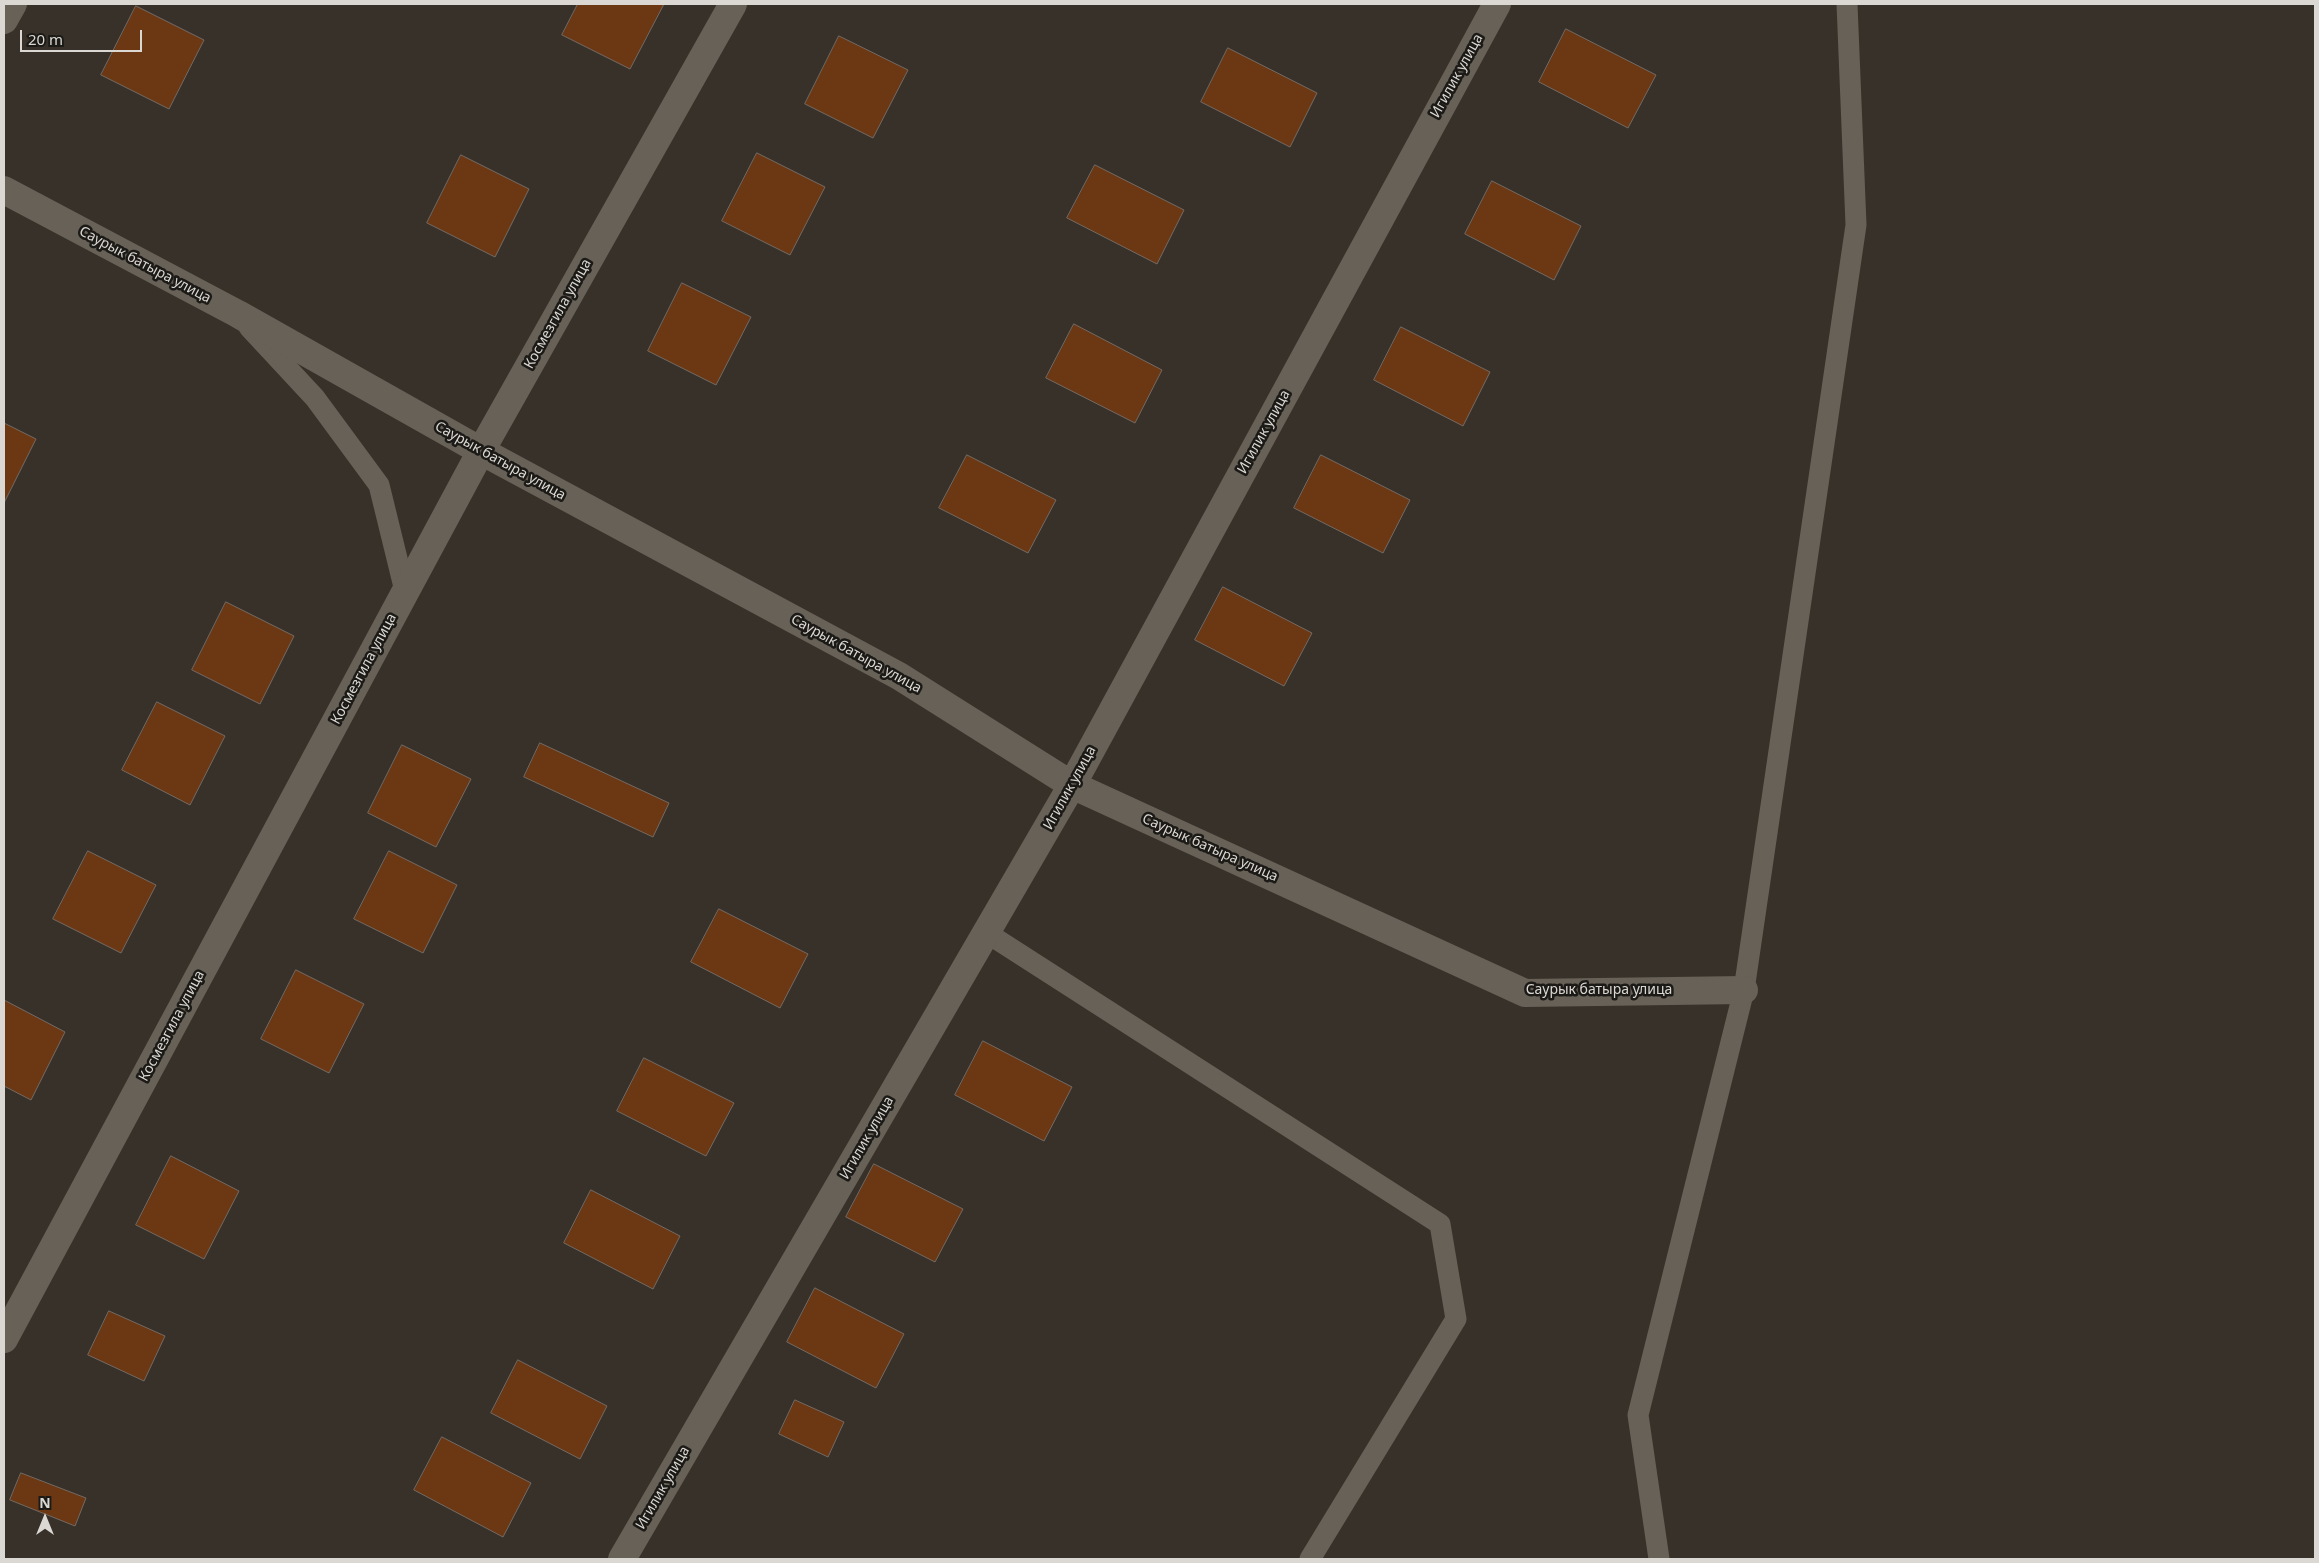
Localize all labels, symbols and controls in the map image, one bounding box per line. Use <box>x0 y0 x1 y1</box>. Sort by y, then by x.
scale bar <box>22 20 145 52</box>
text: 20 m <box>28 29 63 49</box>
street label: Игилик улица <box>1427 31 1487 121</box>
street label: Саурык батыра улица <box>76 223 214 307</box>
street label: Космезгила улица <box>521 256 595 372</box>
street label: Игилик улица <box>1234 387 1294 477</box>
street label: Саурык батыра улица <box>432 418 568 504</box>
street label: Космезгила улица <box>328 611 400 727</box>
street label: Саурык батыра улица <box>788 611 924 697</box>
street label: Игилик улица <box>1040 743 1100 833</box>
street label: Саурык батыра улица <box>1140 810 1280 886</box>
street label: Космезгила улица <box>136 968 208 1084</box>
street label: Саурык батыра улица <box>1526 982 1672 998</box>
street label: Игилик улица <box>836 1093 898 1183</box>
street label: Игилик улица <box>632 1443 694 1533</box>
north arrow <box>20 1493 70 1543</box>
text: N <box>39 1493 51 1512</box>

